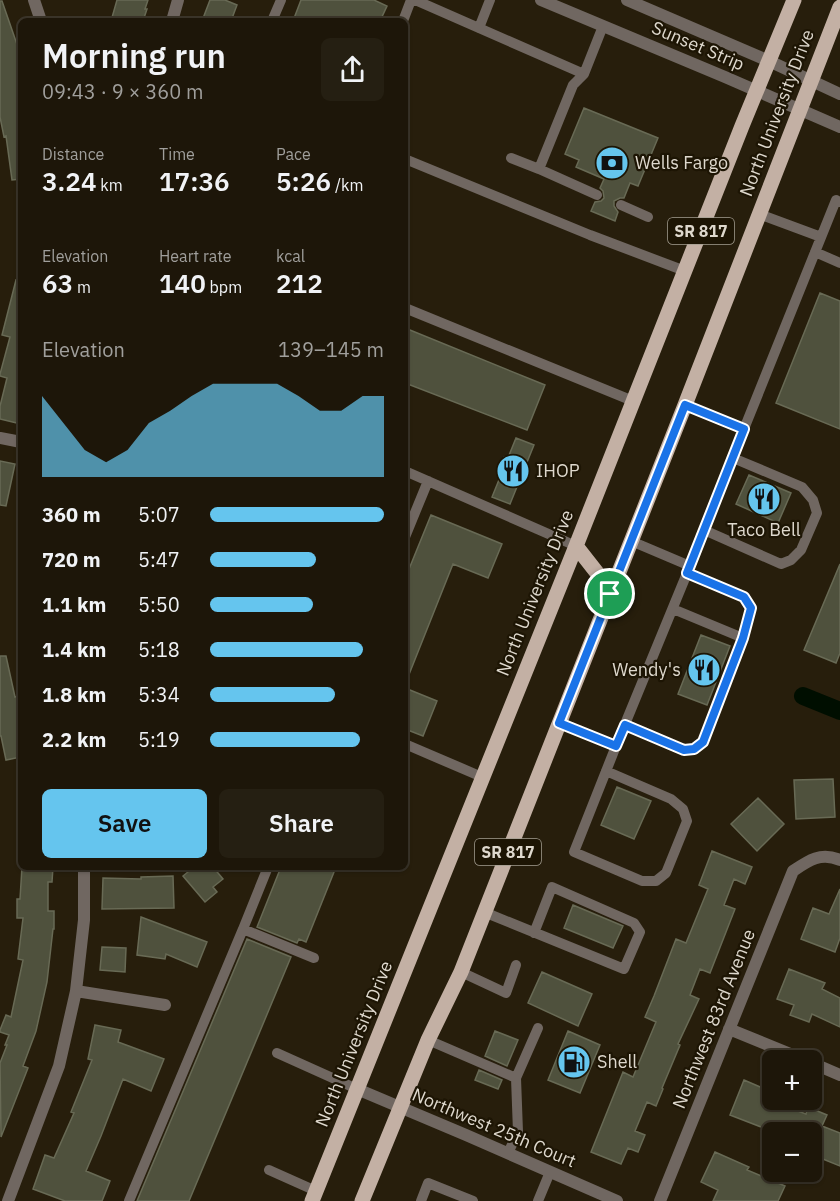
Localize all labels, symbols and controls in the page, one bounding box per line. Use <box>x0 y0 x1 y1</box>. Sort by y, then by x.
street label: Sunset Strip <box>648 16 748 75</box>
street label: North University Drive <box>734 26 819 200</box>
text: Morning run <box>42 34 226 77</box>
button: share <box>321 38 384 101</box>
text: 09:43 · 9 × 360 m <box>42 78 203 105</box>
text: Distance <box>42 144 104 164</box>
text: Time <box>159 144 195 164</box>
text: Pace <box>276 144 311 164</box>
bank icon: Wells Fargo <box>594 145 630 181</box>
place label: Wells Fargo <box>635 151 728 174</box>
text: 3.24 <box>42 164 97 198</box>
text: 17:36 <box>159 164 230 198</box>
text: 5:26 <box>276 164 331 198</box>
text: km <box>97 175 123 195</box>
text: /km <box>331 175 363 195</box>
road number: SR 817 <box>668 218 734 244</box>
text: Elevation <box>42 246 108 266</box>
text: Heart rate <box>159 246 232 266</box>
text: kcal <box>276 246 305 266</box>
text: 63 <box>42 266 73 300</box>
text: 140 <box>159 266 206 300</box>
text: 212 <box>276 266 323 300</box>
text: m <box>73 277 91 297</box>
text: bpm <box>206 277 242 297</box>
text: Elevation <box>42 336 125 363</box>
text: 139–145 m <box>278 336 384 363</box>
restaurant icon: IHOP <box>495 453 531 489</box>
place label: IHOP <box>536 459 580 482</box>
restaurant icon: Taco Bell <box>746 481 782 517</box>
text: 360 m <box>42 501 101 528</box>
text: 5:07 <box>138 501 180 528</box>
street label: North University Drive <box>491 506 578 679</box>
place label: Taco Bell <box>727 518 801 541</box>
text: 720 m <box>42 546 101 573</box>
text: 5:47 <box>138 546 180 573</box>
pin <box>584 568 635 619</box>
icon: arrive <box>593 577 626 610</box>
text: 1.1 km <box>42 591 106 618</box>
text: 5:50 <box>138 591 180 618</box>
text: 1.4 km <box>42 636 106 663</box>
text: 5:18 <box>138 636 180 663</box>
restaurant icon: Wendy's <box>686 652 722 688</box>
place label: Wendy's <box>612 658 681 681</box>
text: 1.8 km <box>42 681 106 708</box>
text: 5:34 <box>138 681 180 708</box>
text: 2.2 km <box>42 726 106 753</box>
text: 5:19 <box>138 726 180 753</box>
button: Save <box>42 789 207 858</box>
button: Share <box>219 789 384 858</box>
road number: SR 817 <box>475 839 541 865</box>
street label: Northwest 83rd Avenue <box>667 926 760 1112</box>
street label: North University Drive <box>310 957 397 1130</box>
fuel station icon: Shell <box>556 1044 592 1080</box>
place label: Shell <box>597 1050 637 1073</box>
map controls <box>762 1050 822 1182</box>
button: + <box>762 1050 822 1110</box>
street label: Northwest 25th Court <box>409 1083 580 1172</box>
button: − <box>762 1122 822 1182</box>

